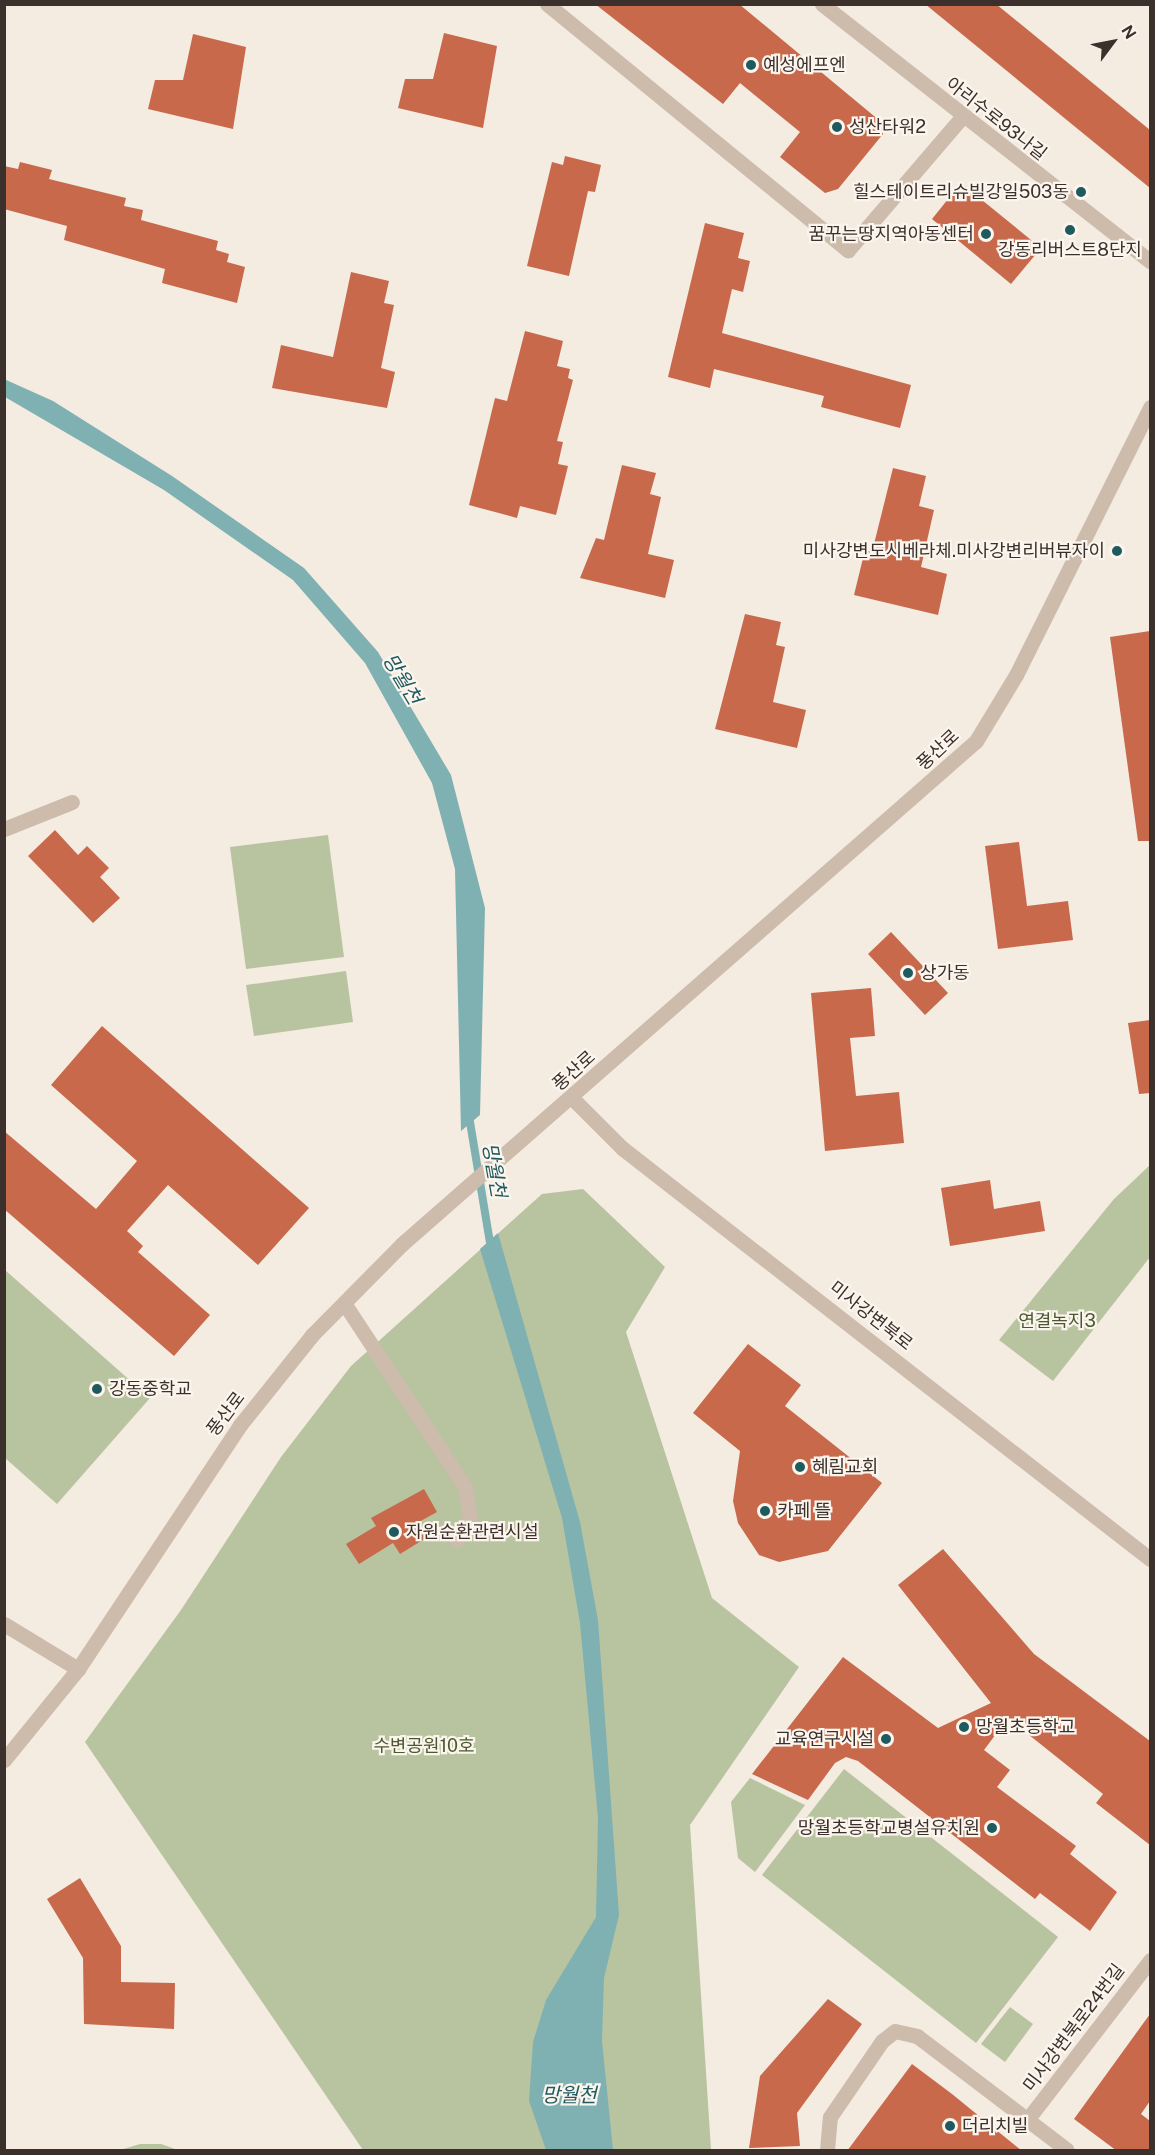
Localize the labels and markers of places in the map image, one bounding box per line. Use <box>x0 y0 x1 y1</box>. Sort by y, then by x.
place label: 예성에프엔 <box>763 54 846 76</box>
marker: 예성에프엔 <box>744 58 758 72</box>
place label: 성산타워2 <box>849 116 926 138</box>
marker: 성산타워2 <box>830 120 844 134</box>
place label: 힐스테이트리슈빌강일503동 <box>853 181 1069 203</box>
marker: 힐스테이트리슈빌강일503동 <box>1074 185 1088 199</box>
place label: 꿈꾸는땅지역아동센터 <box>808 223 974 245</box>
marker: 강동리버스트8단지 <box>1063 223 1077 237</box>
marker: 꿈꾸는땅지역아동센터 <box>979 227 993 241</box>
place label: 강동리버스트8단지 <box>998 239 1142 261</box>
place label: 미사강변도시베라체.미사강변리버뷰자이 <box>803 540 1105 562</box>
marker: 미사강변도시베라체.미사강변리버뷰자이 <box>1110 544 1124 558</box>
place label: 상가동 <box>920 962 970 984</box>
marker: 상가동 <box>901 966 915 980</box>
place label: 강동중학교 <box>109 1378 192 1400</box>
marker: 강동중학교 <box>90 1382 104 1396</box>
place label: 혜림교회 <box>812 1456 878 1478</box>
marker: 혜림교회 <box>793 1460 807 1474</box>
place label: 카페 뜰 <box>777 1500 831 1522</box>
marker: 카페 뜰 <box>758 1504 772 1518</box>
place label: 자원순환관련시설 <box>406 1521 538 1543</box>
marker: 자원순환관련시설 <box>387 1525 401 1539</box>
place label: 망월초등학교 <box>976 1716 1075 1738</box>
marker: 망월초등학교 <box>957 1720 971 1734</box>
place label: 교육연구시설 <box>775 1728 874 1750</box>
marker: 교육연구시설 <box>879 1732 893 1746</box>
place label: 망월초등학교병설유치원 <box>798 1817 980 1839</box>
marker: 망월초등학교병설유치원 <box>985 1821 999 1835</box>
place label: 더리치빌 <box>962 2115 1028 2137</box>
marker: 더리치빌 <box>943 2119 957 2133</box>

